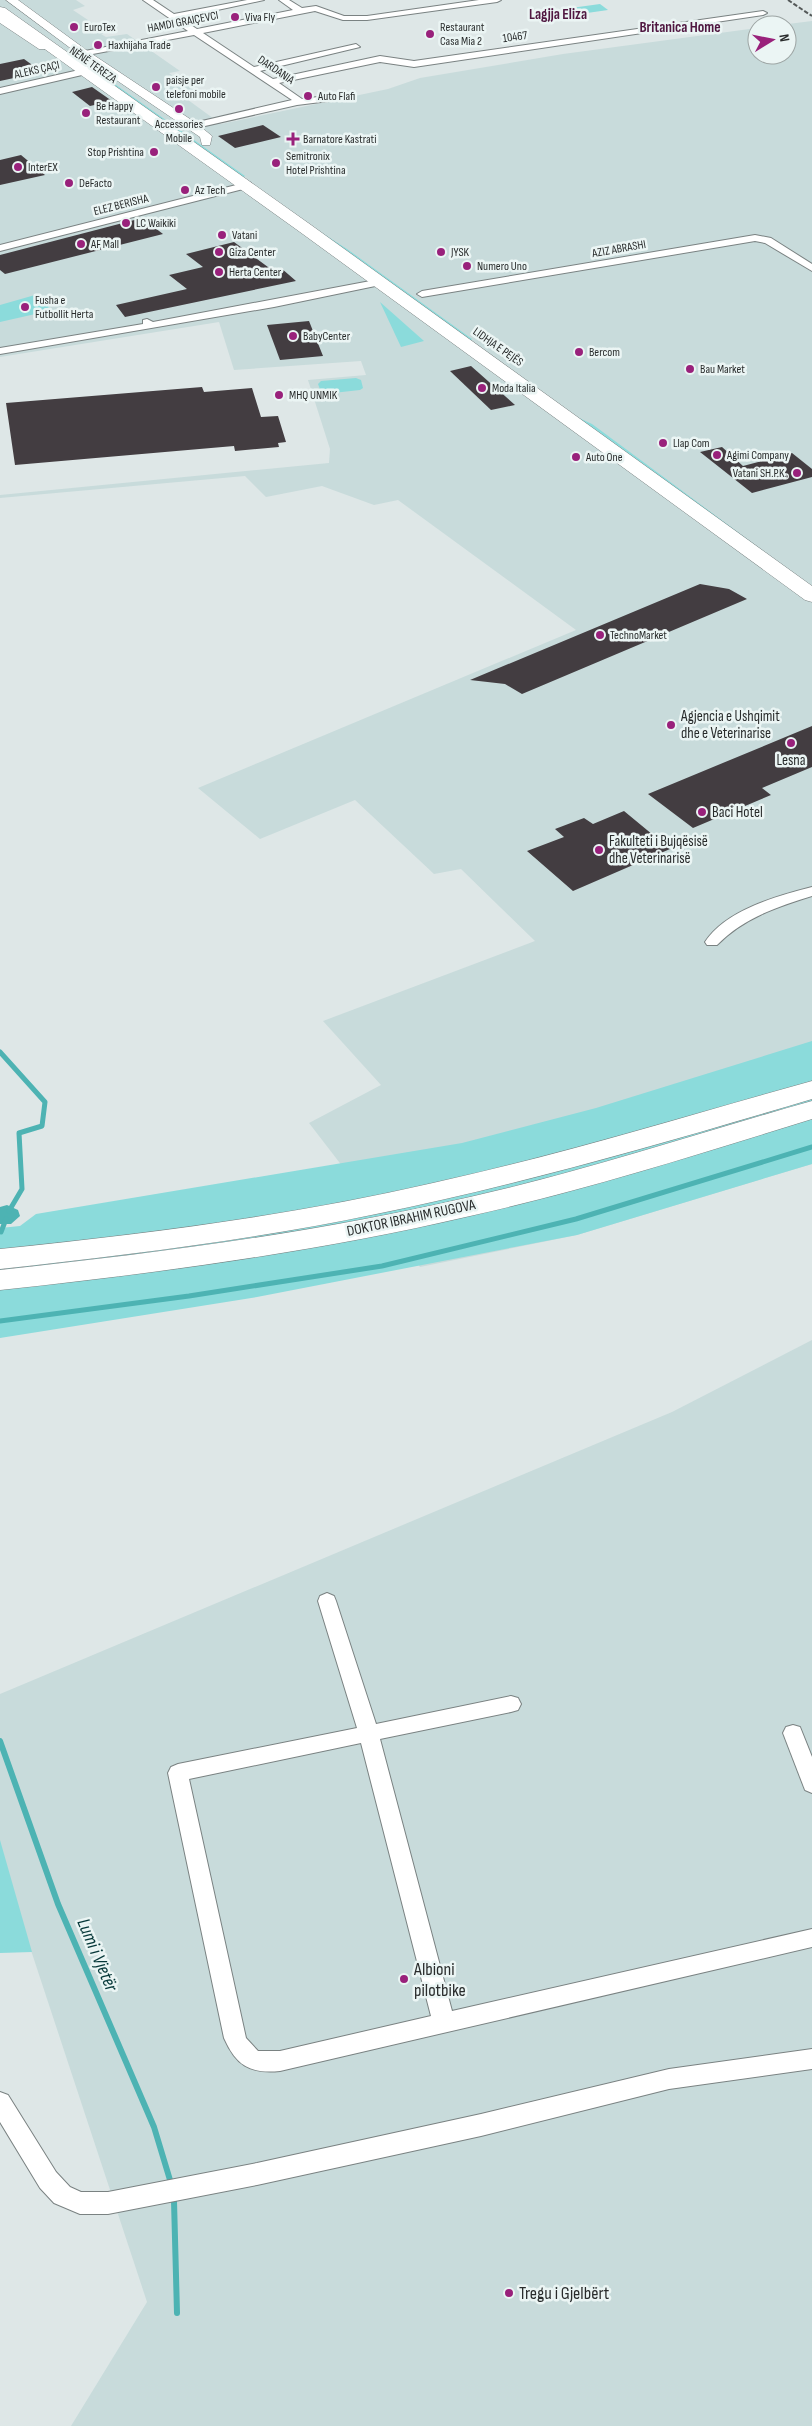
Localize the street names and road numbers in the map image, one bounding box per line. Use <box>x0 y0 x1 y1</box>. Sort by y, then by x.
street label: HAMDI GRAIÇEVCI <box>146 8 220 36</box>
street label: 10467 <box>502 28 528 46</box>
street label: NËNË TEREZA <box>66 43 120 87</box>
street label: DARDANIA <box>255 52 298 88</box>
street label: ALEKS ÇAÇI <box>12 58 61 83</box>
street label: ELEZ BERISHA <box>92 191 151 219</box>
street label: AZIZ ABRASHI <box>590 237 647 261</box>
street label: LIDHJA E PEJËS <box>470 324 526 370</box>
street label: DOKTOR IBRAHIM RUGOVA <box>345 1195 478 1241</box>

